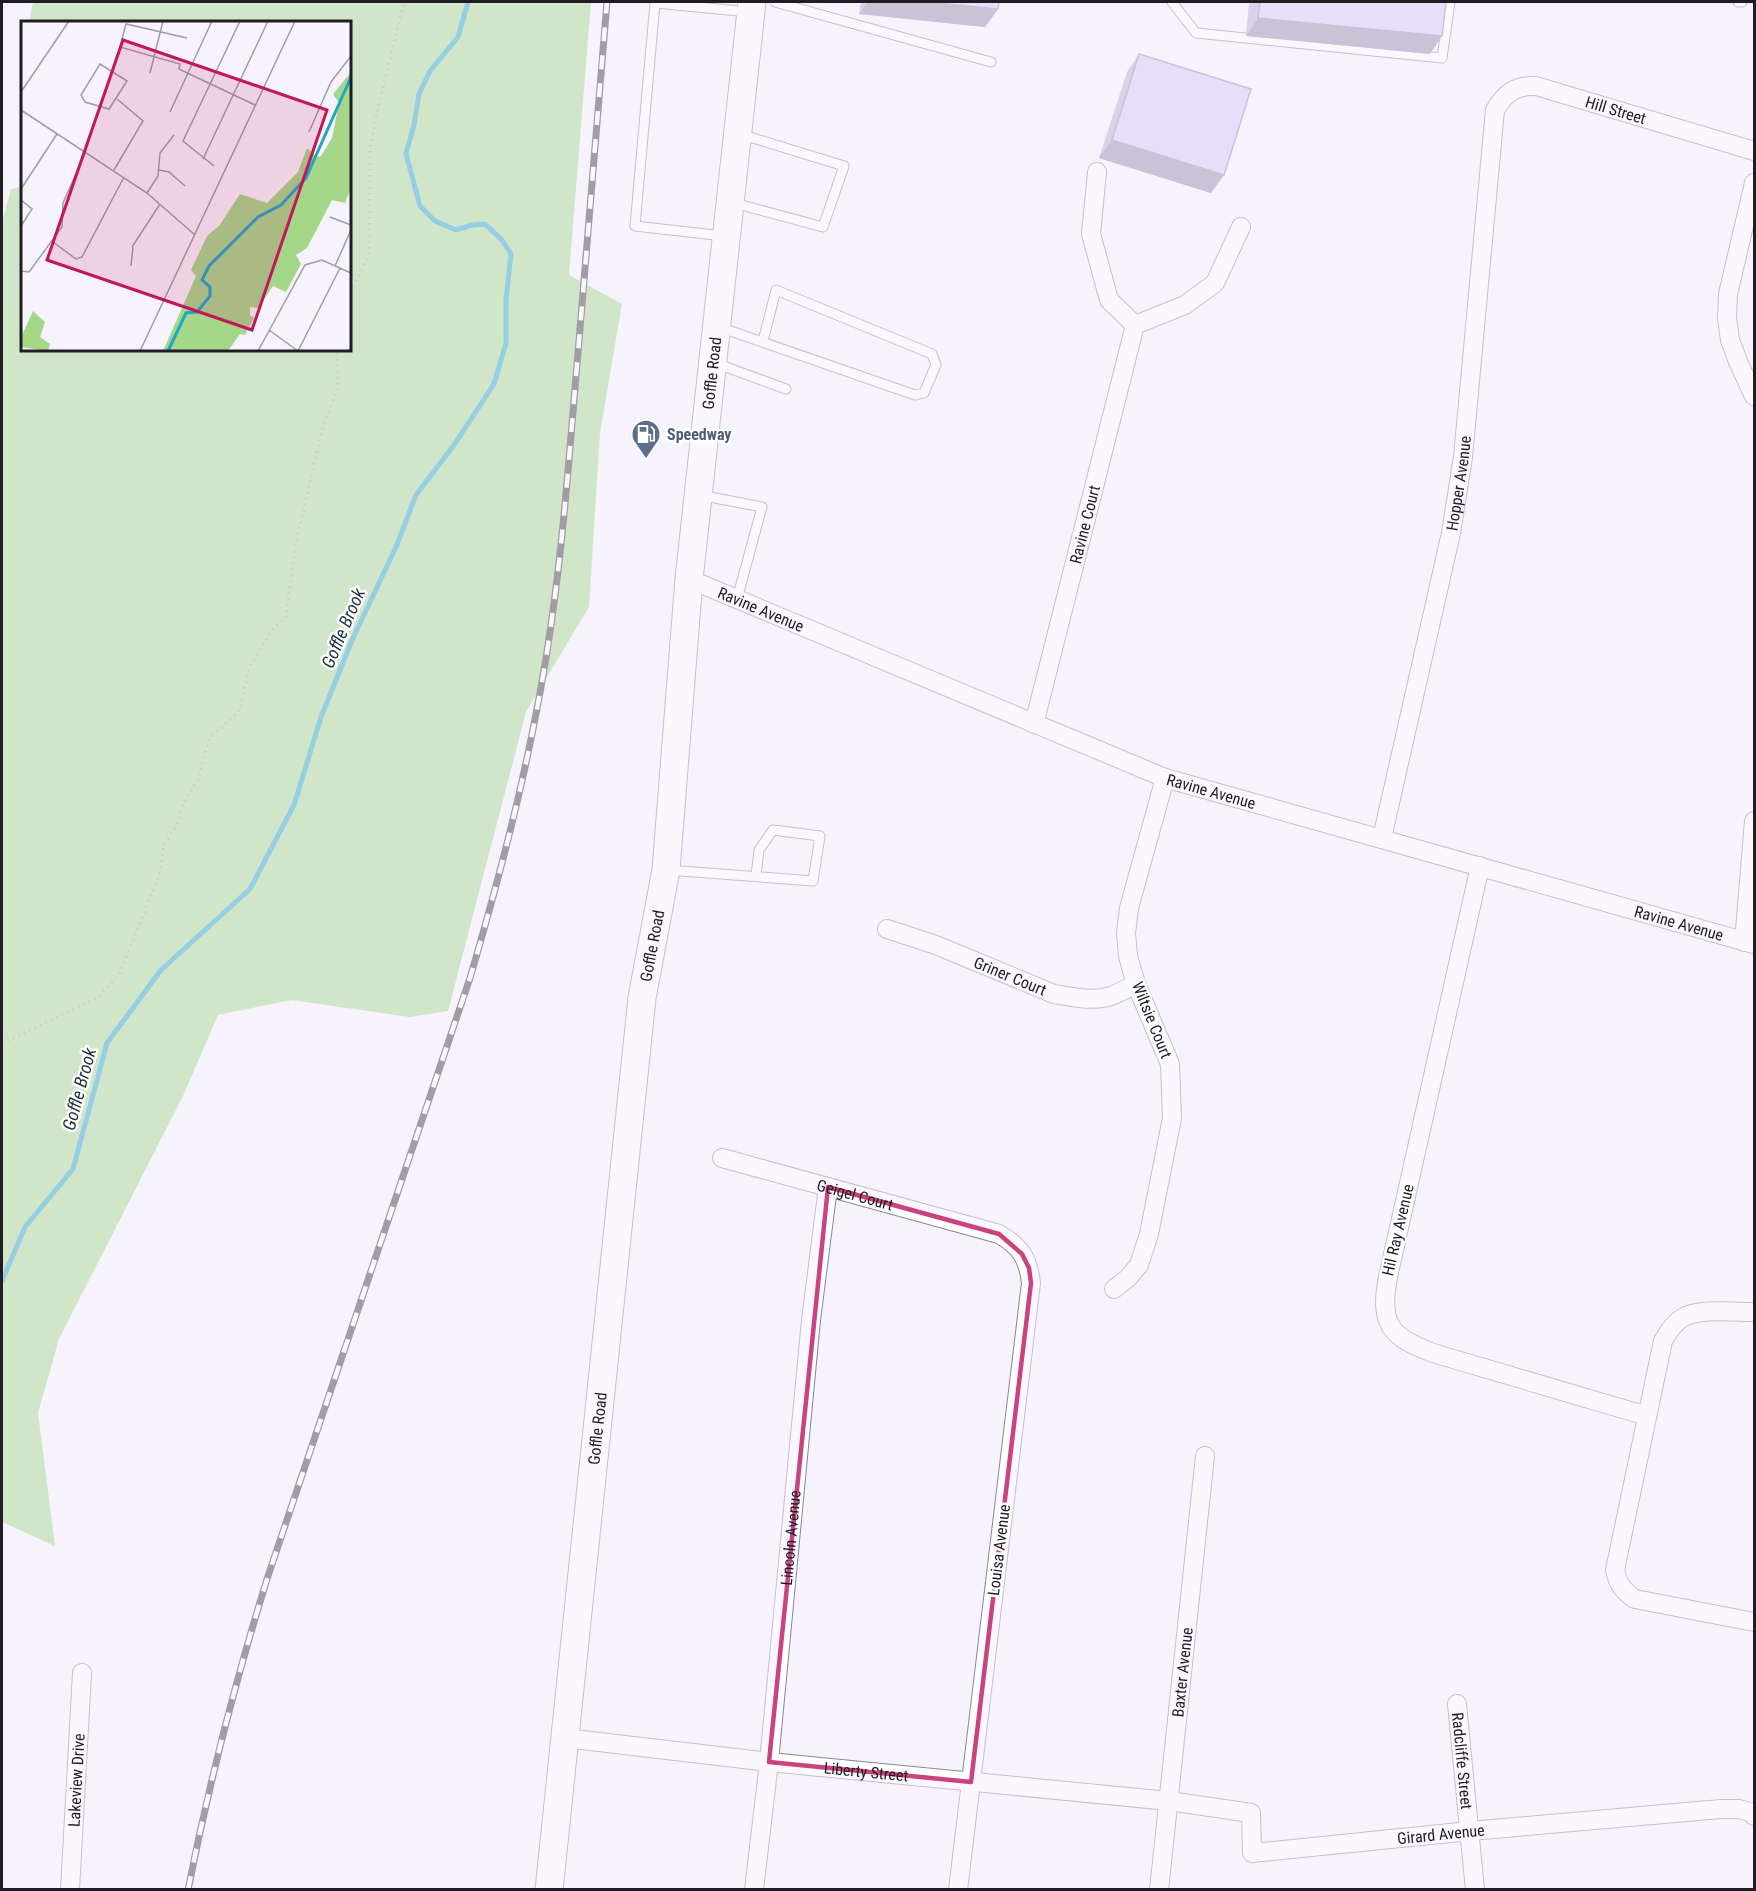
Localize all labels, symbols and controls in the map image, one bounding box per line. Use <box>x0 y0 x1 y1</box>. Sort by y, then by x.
inset map <box>21 21 351 351</box>
street label: Hill Street <box>1583 92 1649 128</box>
street label: Goffle Road <box>698 336 725 410</box>
fuel station icon: Speedway <box>630 418 662 460</box>
place label: Speedway <box>667 425 731 444</box>
street label: Hopper Avenue <box>1442 435 1474 532</box>
street label: Ravine Court <box>1065 483 1104 566</box>
street label: Ravine Avenue <box>715 583 807 636</box>
water label: Goffle Brook <box>317 584 370 671</box>
street label: Ravine Avenue <box>1165 769 1258 813</box>
street label: Ravine Avenue <box>1632 901 1726 944</box>
street label: Goffle Road <box>636 908 668 983</box>
street label: Griner Court <box>971 952 1050 999</box>
street label: Wiltsie Court <box>1128 979 1176 1061</box>
water label: Goffle Brook <box>58 1044 100 1132</box>
street label: Geigel Court <box>815 1175 896 1214</box>
street label: Hil Ray Avenue <box>1378 1182 1418 1278</box>
street label: Goffle Road <box>584 1391 610 1466</box>
street label: Lincoln Avenue <box>776 1489 804 1586</box>
street label: Louisa Avenue <box>984 1503 1014 1597</box>
street label: Baxter Avenue <box>1168 1626 1196 1718</box>
street label: Radcliffe Street <box>1448 1711 1477 1810</box>
street label: Lakeview Drive <box>64 1733 88 1828</box>
street label: Liberty Street <box>823 1758 909 1785</box>
street label: Girard Avenue <box>1396 1820 1485 1848</box>

